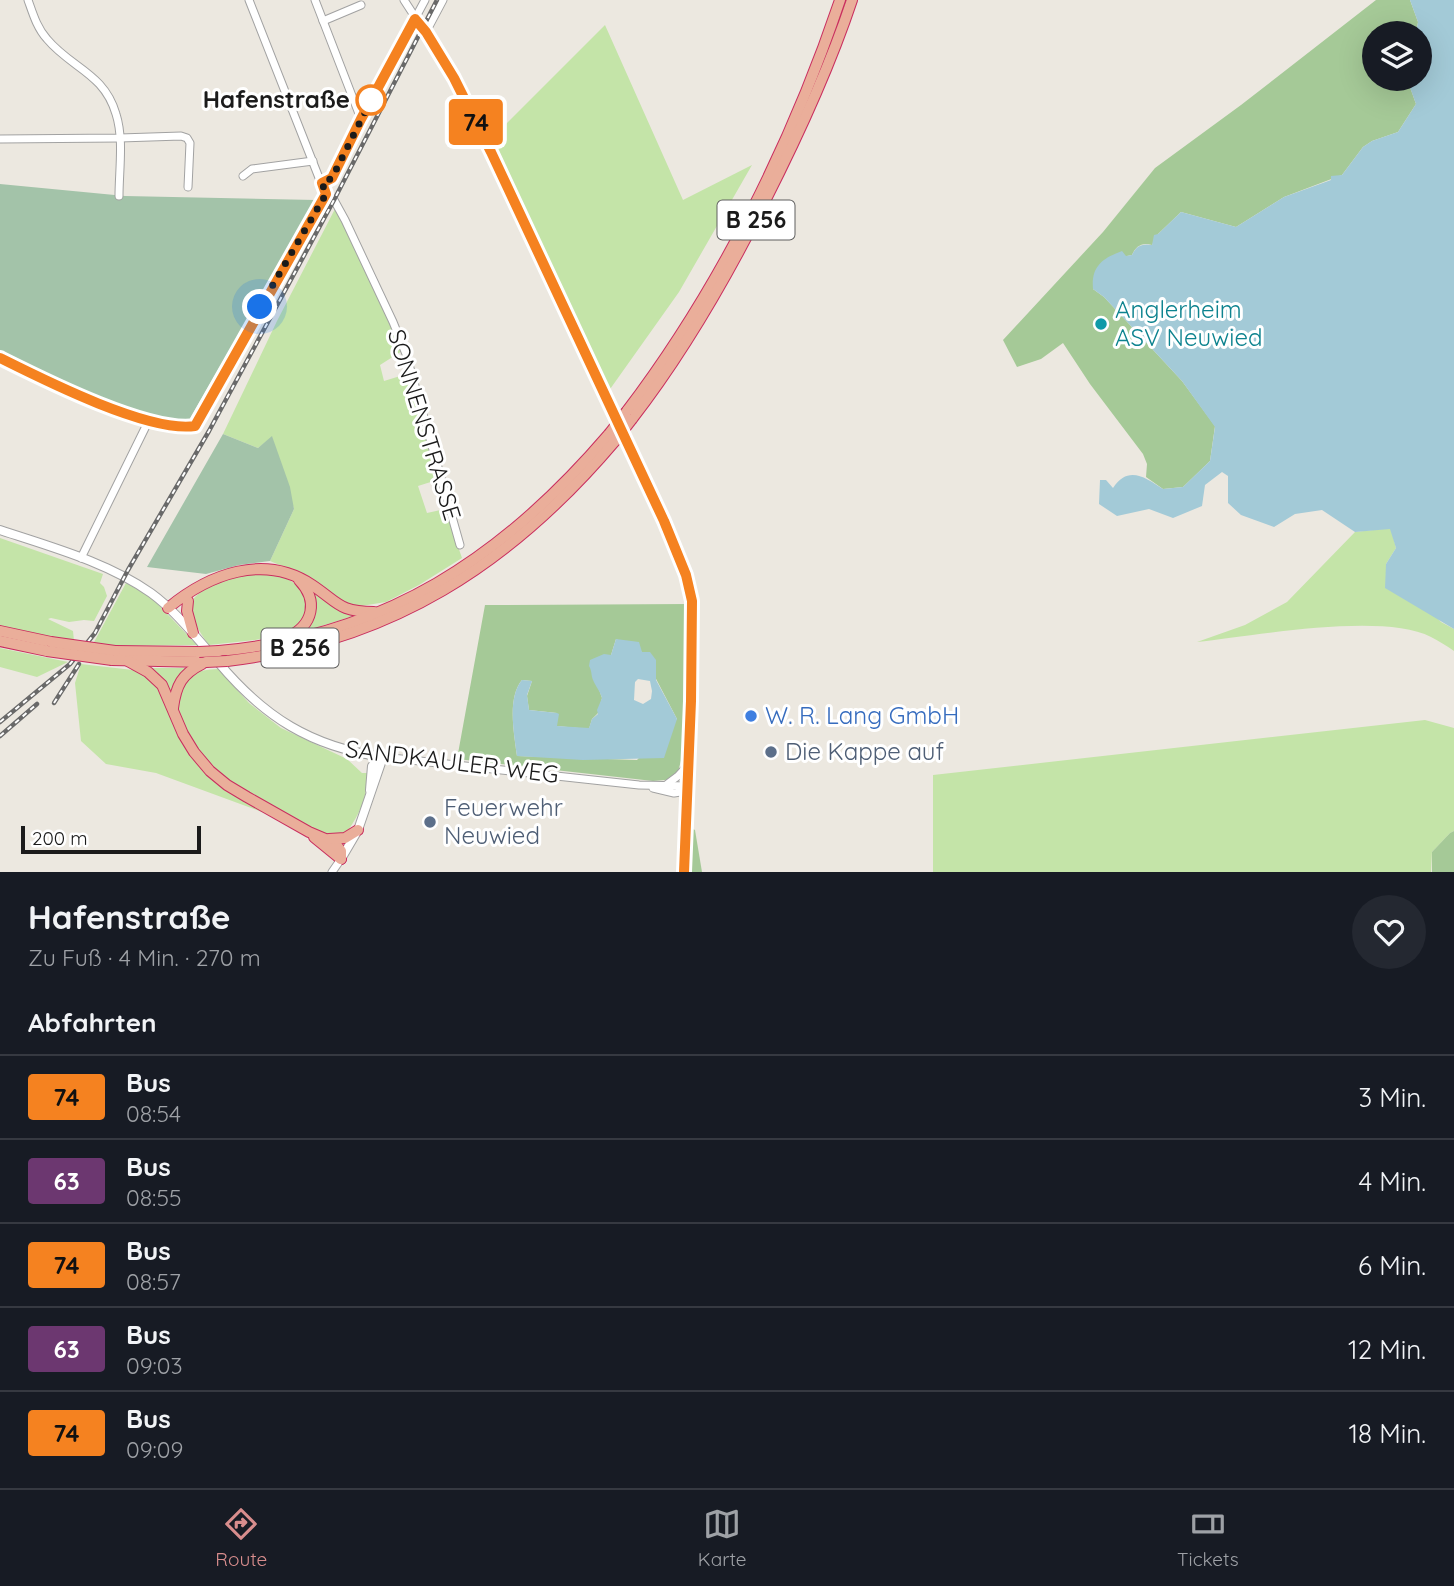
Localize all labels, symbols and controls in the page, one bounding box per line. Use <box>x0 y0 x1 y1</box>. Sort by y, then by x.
map controls <box>1362 21 1432 91</box>
button: layers <box>1362 21 1432 91</box>
place label: Hafenstraße <box>203 84 350 114</box>
marker: Hafenstraße <box>356 85 386 115</box>
line badge: 74 <box>444 99 508 145</box>
text: 74 <box>463 107 489 137</box>
road number: B 256 <box>718 200 794 240</box>
your location <box>242 289 277 324</box>
place label: Anglerheim ASV Neuwied <box>1115 294 1263 352</box>
marker: Anglerheim ASV Neuwied <box>1093 316 1109 332</box>
street label: SONNENSTRASSE <box>382 326 468 524</box>
road number: B 256 <box>262 628 338 668</box>
place label: W. R. Lang GmbH <box>765 700 959 730</box>
marker: W. R. Lang GmbH <box>743 708 759 724</box>
street label: SANDKAULER WEG <box>344 733 561 789</box>
place label: Die Kappe auf <box>785 736 944 766</box>
marker: Die Kappe auf <box>763 744 779 760</box>
place label: Feuerwehr Neuwied <box>444 792 563 850</box>
marker: Feuerwehr Neuwied <box>422 814 438 830</box>
scale bar <box>21 823 201 855</box>
text: 200 m <box>32 826 88 850</box>
button: heart <box>1352 895 1426 969</box>
text: Hafenstraße <box>28 896 231 937</box>
text: Zu Fuß · 4 Min. · 270 m <box>28 943 261 972</box>
text: Abfahrten <box>28 1006 157 1039</box>
text: Bus <box>126 1066 171 1099</box>
text: 3 Min. <box>1358 1081 1426 1114</box>
text: 74 <box>53 1082 80 1112</box>
text: 08:54 <box>126 1099 181 1128</box>
text: Bus <box>126 1150 171 1183</box>
text: 4 Min. <box>1358 1165 1426 1198</box>
text: 63 <box>53 1166 80 1196</box>
text: 08:55 <box>126 1183 181 1212</box>
text: Bus <box>126 1234 171 1267</box>
text: 6 Min. <box>1358 1249 1426 1282</box>
text: 74 <box>53 1250 80 1280</box>
text: 08:57 <box>126 1267 181 1296</box>
text: Bus <box>126 1318 171 1351</box>
text: 12 Min. <box>1348 1333 1426 1366</box>
text: 63 <box>53 1334 80 1364</box>
text: 09:03 <box>126 1351 183 1380</box>
text: Bus <box>126 1402 171 1435</box>
text: 18 Min. <box>1348 1417 1426 1450</box>
text: 74 <box>53 1418 80 1448</box>
text: 09:09 <box>126 1435 183 1464</box>
tab: Route <box>215 1505 267 1571</box>
tab: Karte <box>698 1505 747 1571</box>
tab: Tickets <box>1177 1505 1239 1571</box>

